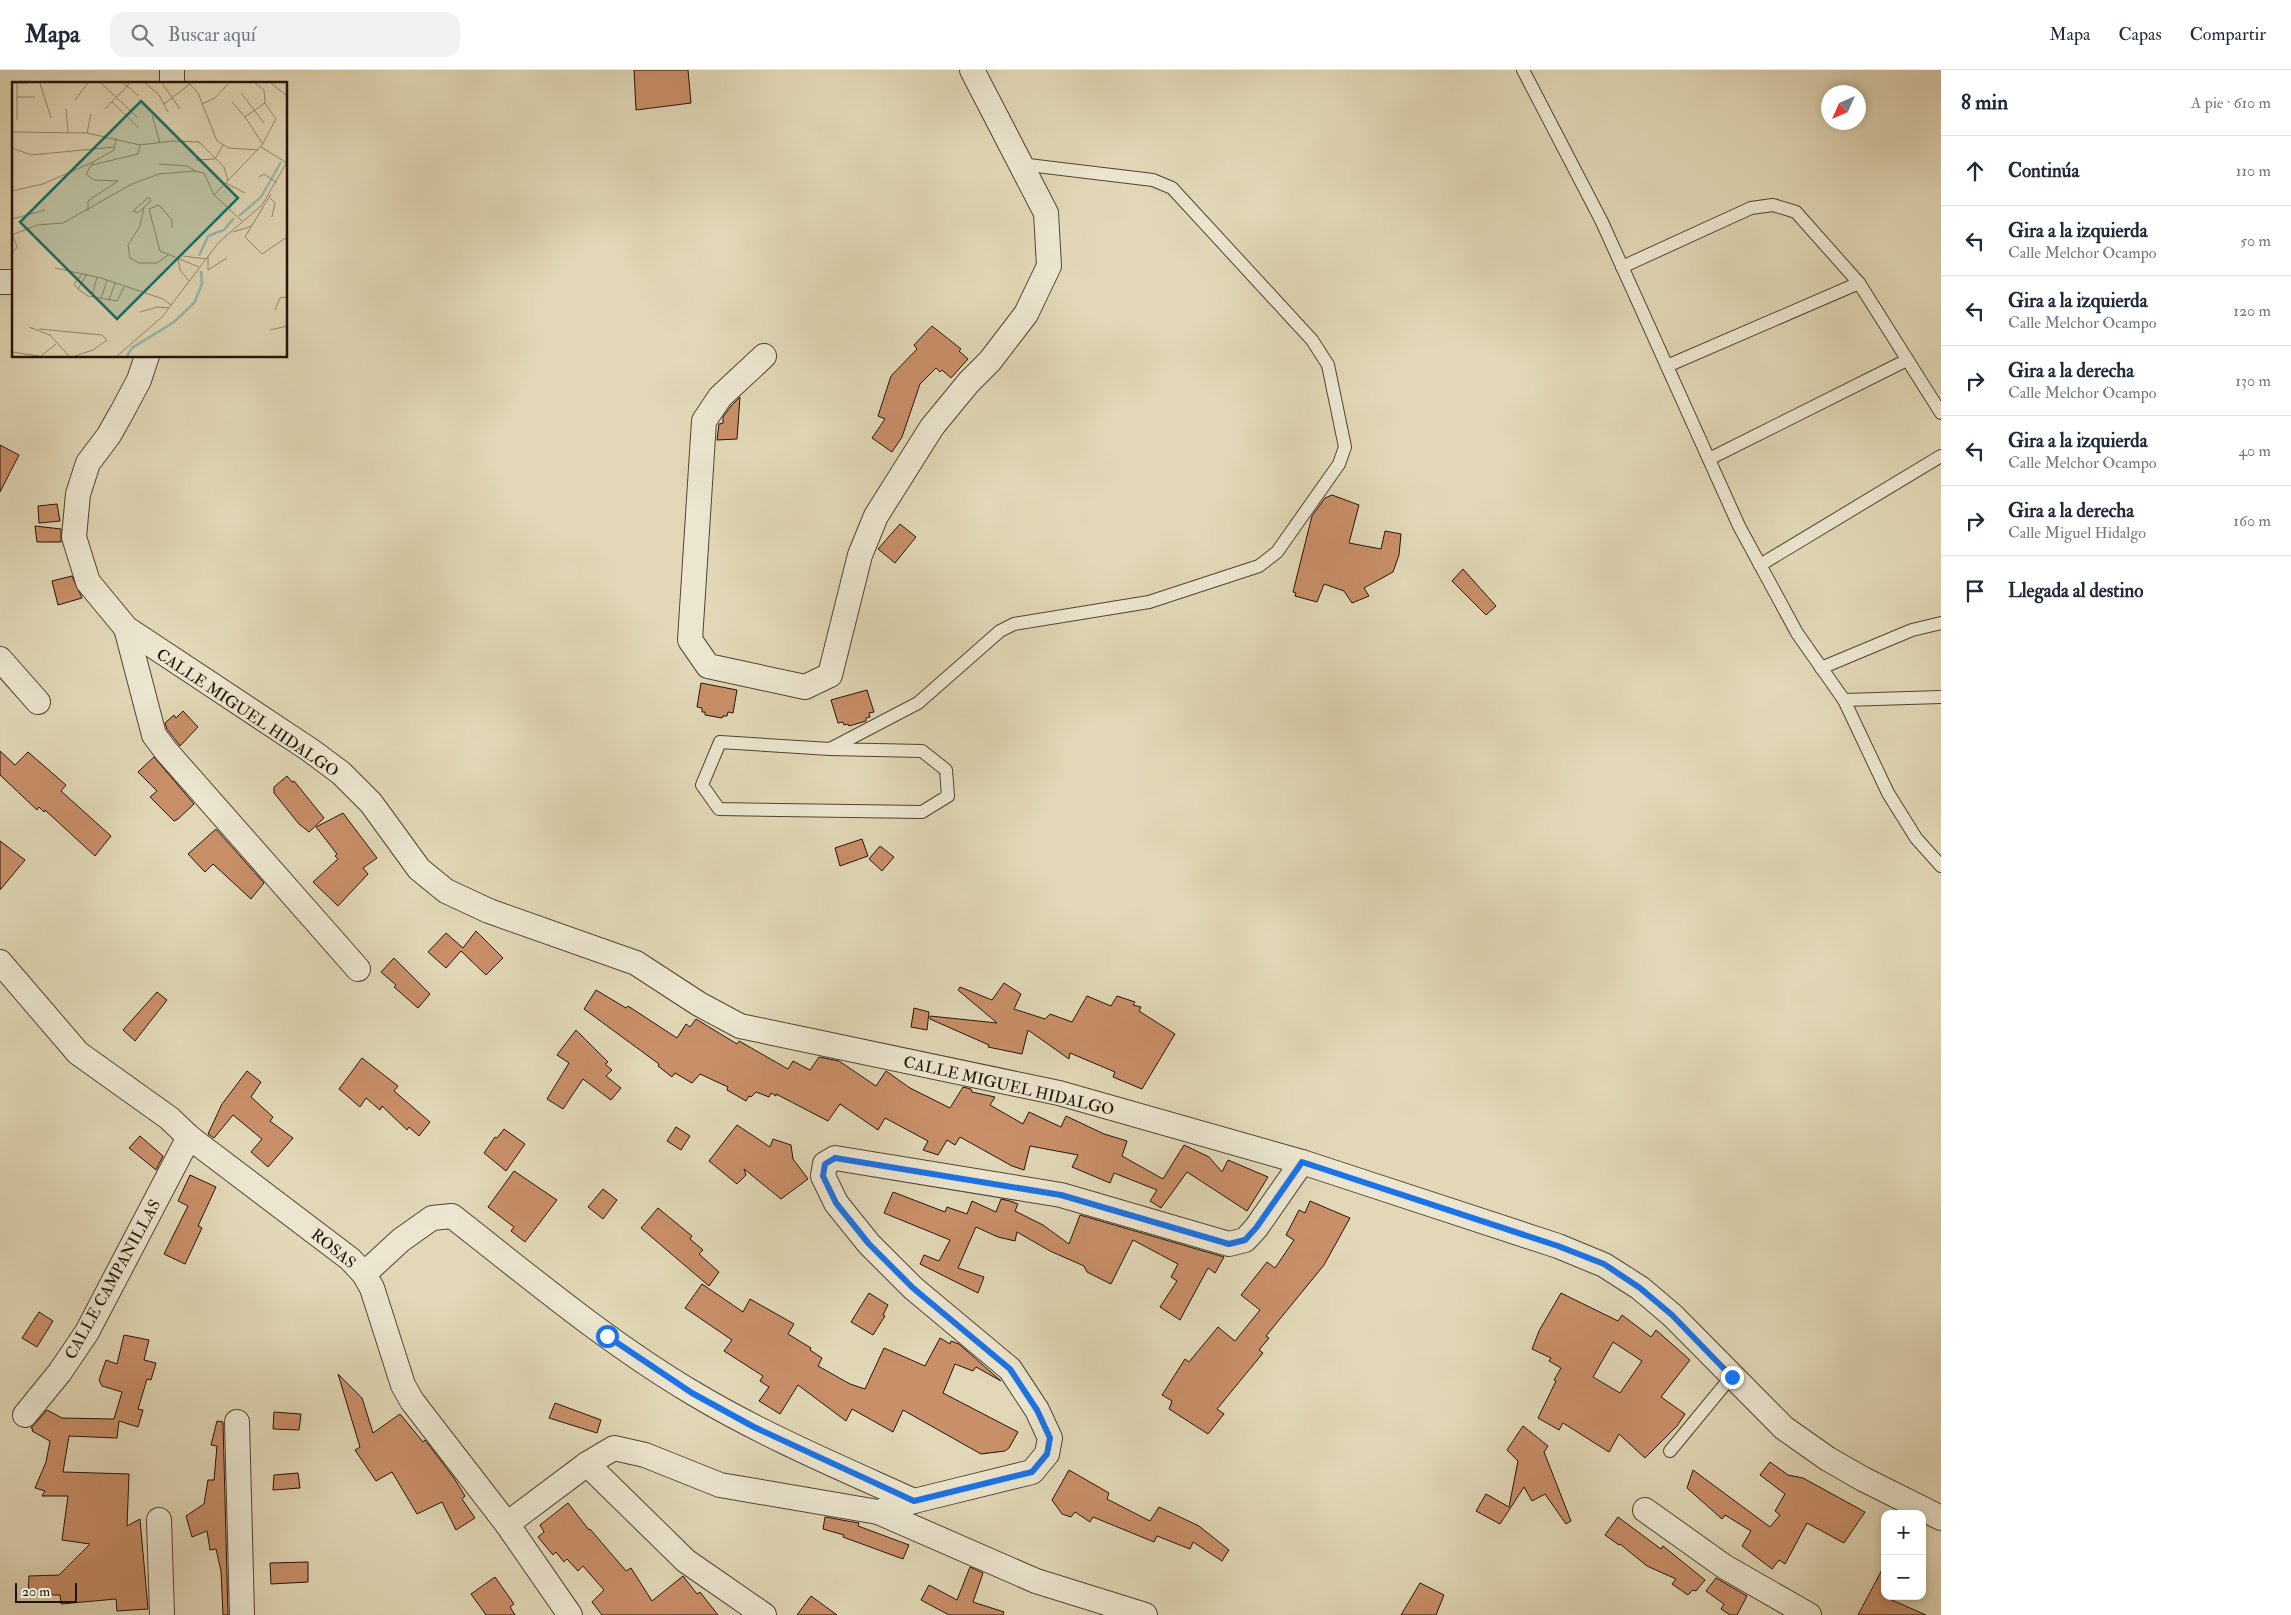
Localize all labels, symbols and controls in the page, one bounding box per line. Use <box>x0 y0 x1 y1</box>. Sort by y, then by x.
search box <box>110 12 460 57</box>
text: Mapa <box>25 19 80 50</box>
icon: search <box>128 21 156 49</box>
text: Buscar aquí <box>168 23 256 47</box>
text: Mapa <box>2049 23 2091 46</box>
text: Capas <box>2119 23 2162 46</box>
text: Compartir <box>2190 23 2266 46</box>
inset map <box>12 82 288 358</box>
north arrow <box>1821 85 1866 130</box>
text: 8 min <box>1961 89 2008 116</box>
text: A pie · 610 m <box>2191 93 2271 113</box>
icon: ahead <box>1961 157 1989 185</box>
text: Continúa <box>2008 159 2079 183</box>
text: 110 m <box>2236 161 2271 181</box>
text: Gira a la izquierda <box>2008 219 2147 243</box>
icon: left <box>1961 227 1989 255</box>
text: 50 m <box>2240 231 2271 251</box>
text: Calle Melchor Ocampo <box>2008 243 2156 263</box>
text: Gira a la izquierda <box>2008 289 2147 313</box>
icon: left <box>1961 297 1989 325</box>
text: 120 m <box>2233 301 2271 321</box>
text: Calle Melchor Ocampo <box>2008 313 2156 333</box>
text: Gira a la derecha <box>2008 359 2134 383</box>
icon: right <box>1961 367 1989 395</box>
text: 130 m <box>2235 371 2271 391</box>
text: Calle Melchor Ocampo <box>2008 383 2156 403</box>
text: Gira a la izquierda <box>2008 429 2147 453</box>
icon: left <box>1961 437 1989 465</box>
text: 40 m <box>2238 441 2271 461</box>
text: Calle Melchor Ocampo <box>2008 453 2156 473</box>
text: Gira a la derecha <box>2008 499 2134 523</box>
icon: right <box>1961 507 1989 535</box>
text: 160 m <box>2233 511 2271 531</box>
text: Calle Miguel Hidalgo <box>2008 523 2146 543</box>
icon: arrive <box>1961 577 1989 605</box>
text: Llegada al destino <box>2008 579 2143 603</box>
street label: CALLE MIGUEL HIDALGO <box>152 644 342 781</box>
street label: CALLE MIGUEL HIDALGO <box>901 1052 1116 1120</box>
street label: CALLE CAMPANILLAS <box>61 1196 165 1363</box>
street label: ROSAS <box>307 1225 360 1273</box>
route start <box>596 1325 619 1348</box>
route end <box>1721 1366 1744 1389</box>
map controls <box>1881 1510 1926 1600</box>
button: + <box>1881 1510 1926 1555</box>
button: − <box>1881 1555 1926 1600</box>
scale bar <box>15 1580 78 1603</box>
text: 20 m <box>22 1583 50 1600</box>

